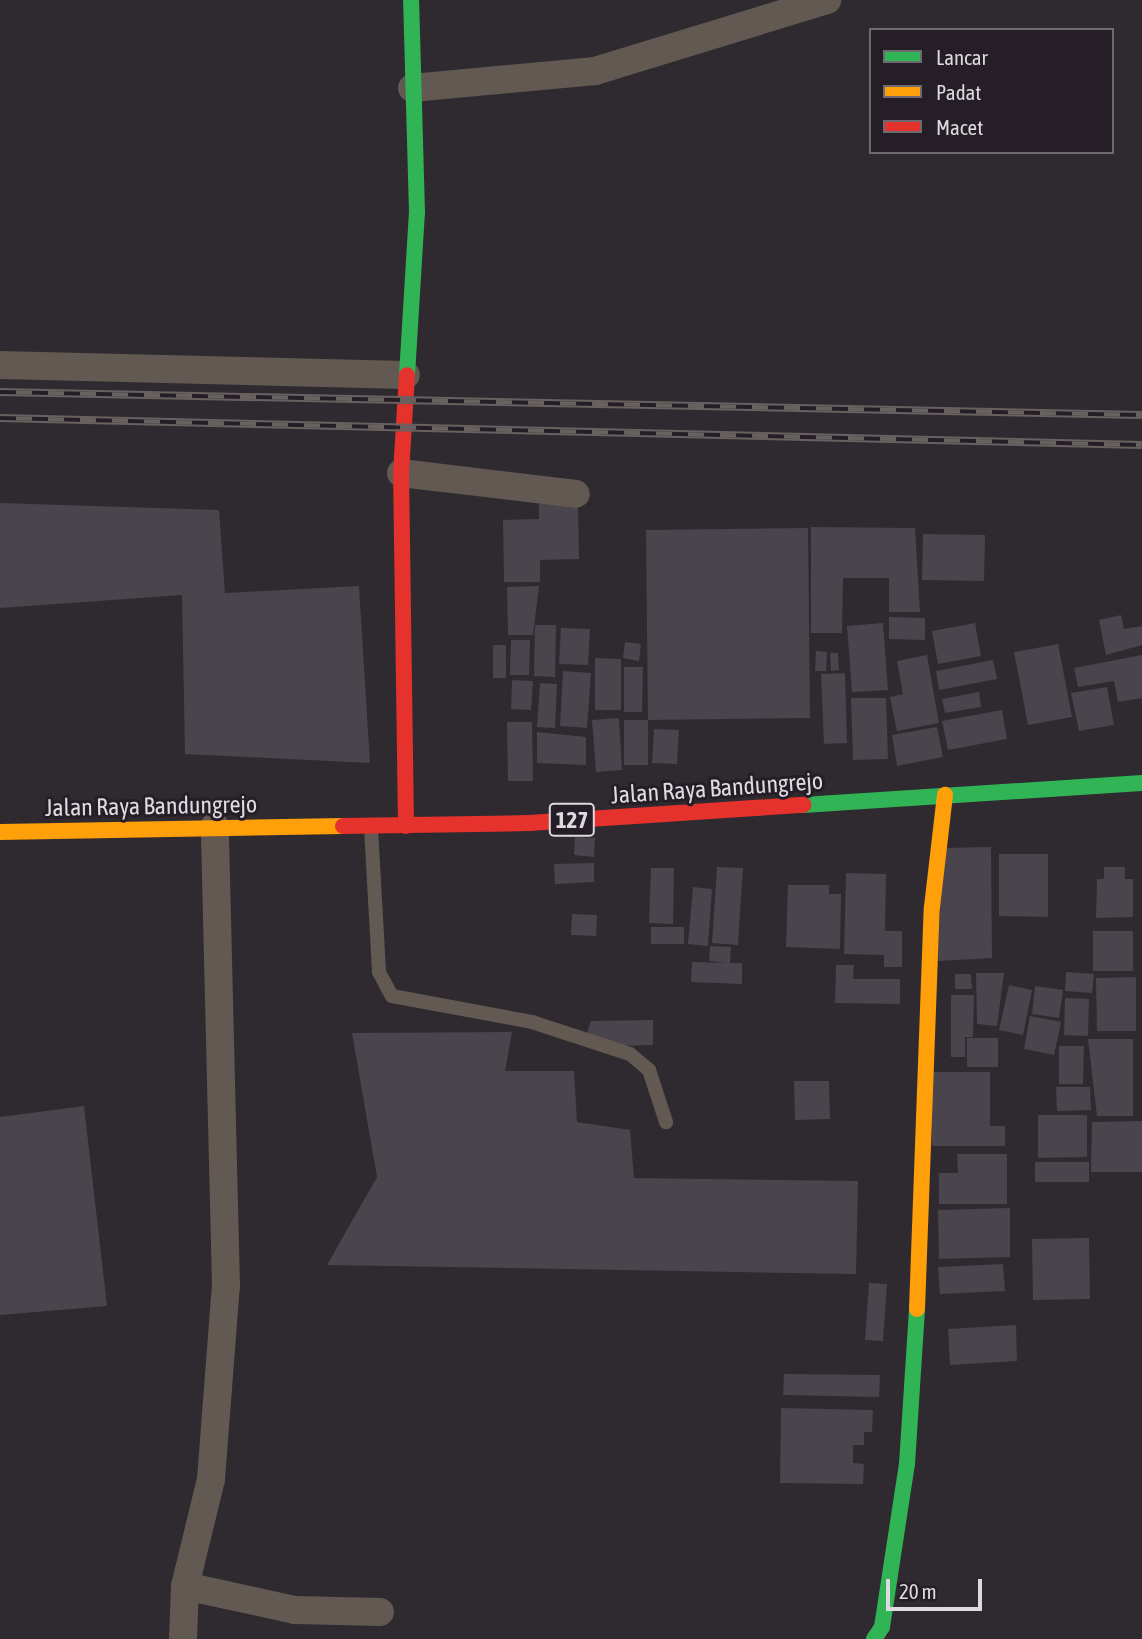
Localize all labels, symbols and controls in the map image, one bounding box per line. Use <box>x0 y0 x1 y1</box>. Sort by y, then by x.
legend <box>869 28 1114 154</box>
text: Lancar <box>936 45 988 69</box>
text: Padat <box>936 80 981 104</box>
text: Macet <box>936 115 983 139</box>
street label: Jalan Raya Bandungrejo <box>610 766 824 810</box>
street label: Jalan Raya Bandungrejo <box>45 790 257 822</box>
road number: 127 <box>548 800 596 840</box>
scale bar <box>890 1566 986 1610</box>
text: 20 m <box>899 1579 937 1603</box>

